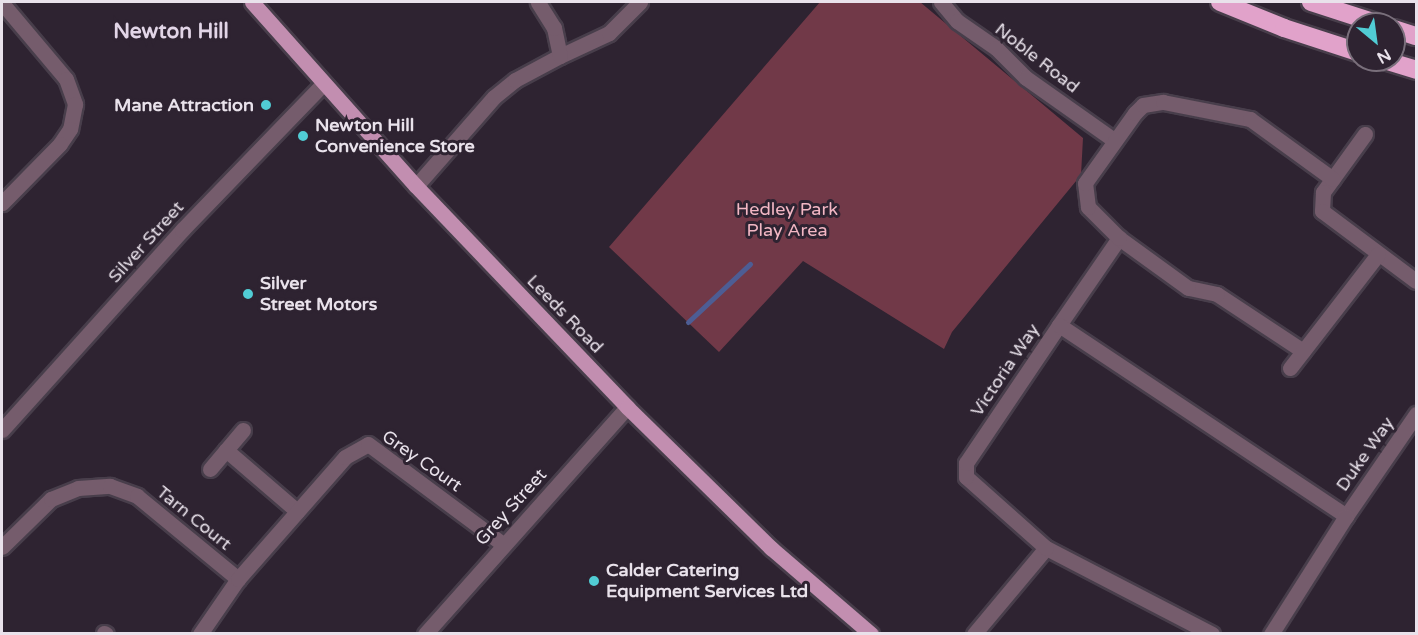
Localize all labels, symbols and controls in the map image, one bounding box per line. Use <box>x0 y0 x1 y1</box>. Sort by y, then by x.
north arrow <box>1346 12 1406 72</box>
street label: Noble Road <box>991 18 1083 98</box>
district label: Newton Hill <box>113 19 229 45</box>
text: N <box>1373 44 1394 68</box>
place label: Mane Attraction <box>114 94 254 116</box>
marker: Mane Attraction <box>259 98 273 112</box>
place label: Newton Hill Convenience Store <box>315 115 475 158</box>
marker: Newton Hill Convenience Store <box>296 129 310 143</box>
street label: Silver Street <box>104 197 188 287</box>
park label: Hedley Park Play Area <box>736 199 838 242</box>
street label: Leeds Road <box>522 270 608 358</box>
place label: Silver Street Motors <box>260 273 377 316</box>
marker: Silver Street Motors <box>241 287 255 301</box>
street label: Victoria Way <box>966 319 1044 421</box>
street label: Duke Way <box>1332 413 1398 495</box>
street label: Grey Court <box>378 426 466 496</box>
street label: Grey Street <box>471 464 551 550</box>
street label: Tarn Court <box>152 481 236 555</box>
place label: Calder Catering Equipment Services Ltd <box>606 560 808 602</box>
marker: Calder Catering Equipment Services Ltd <box>587 574 601 588</box>

